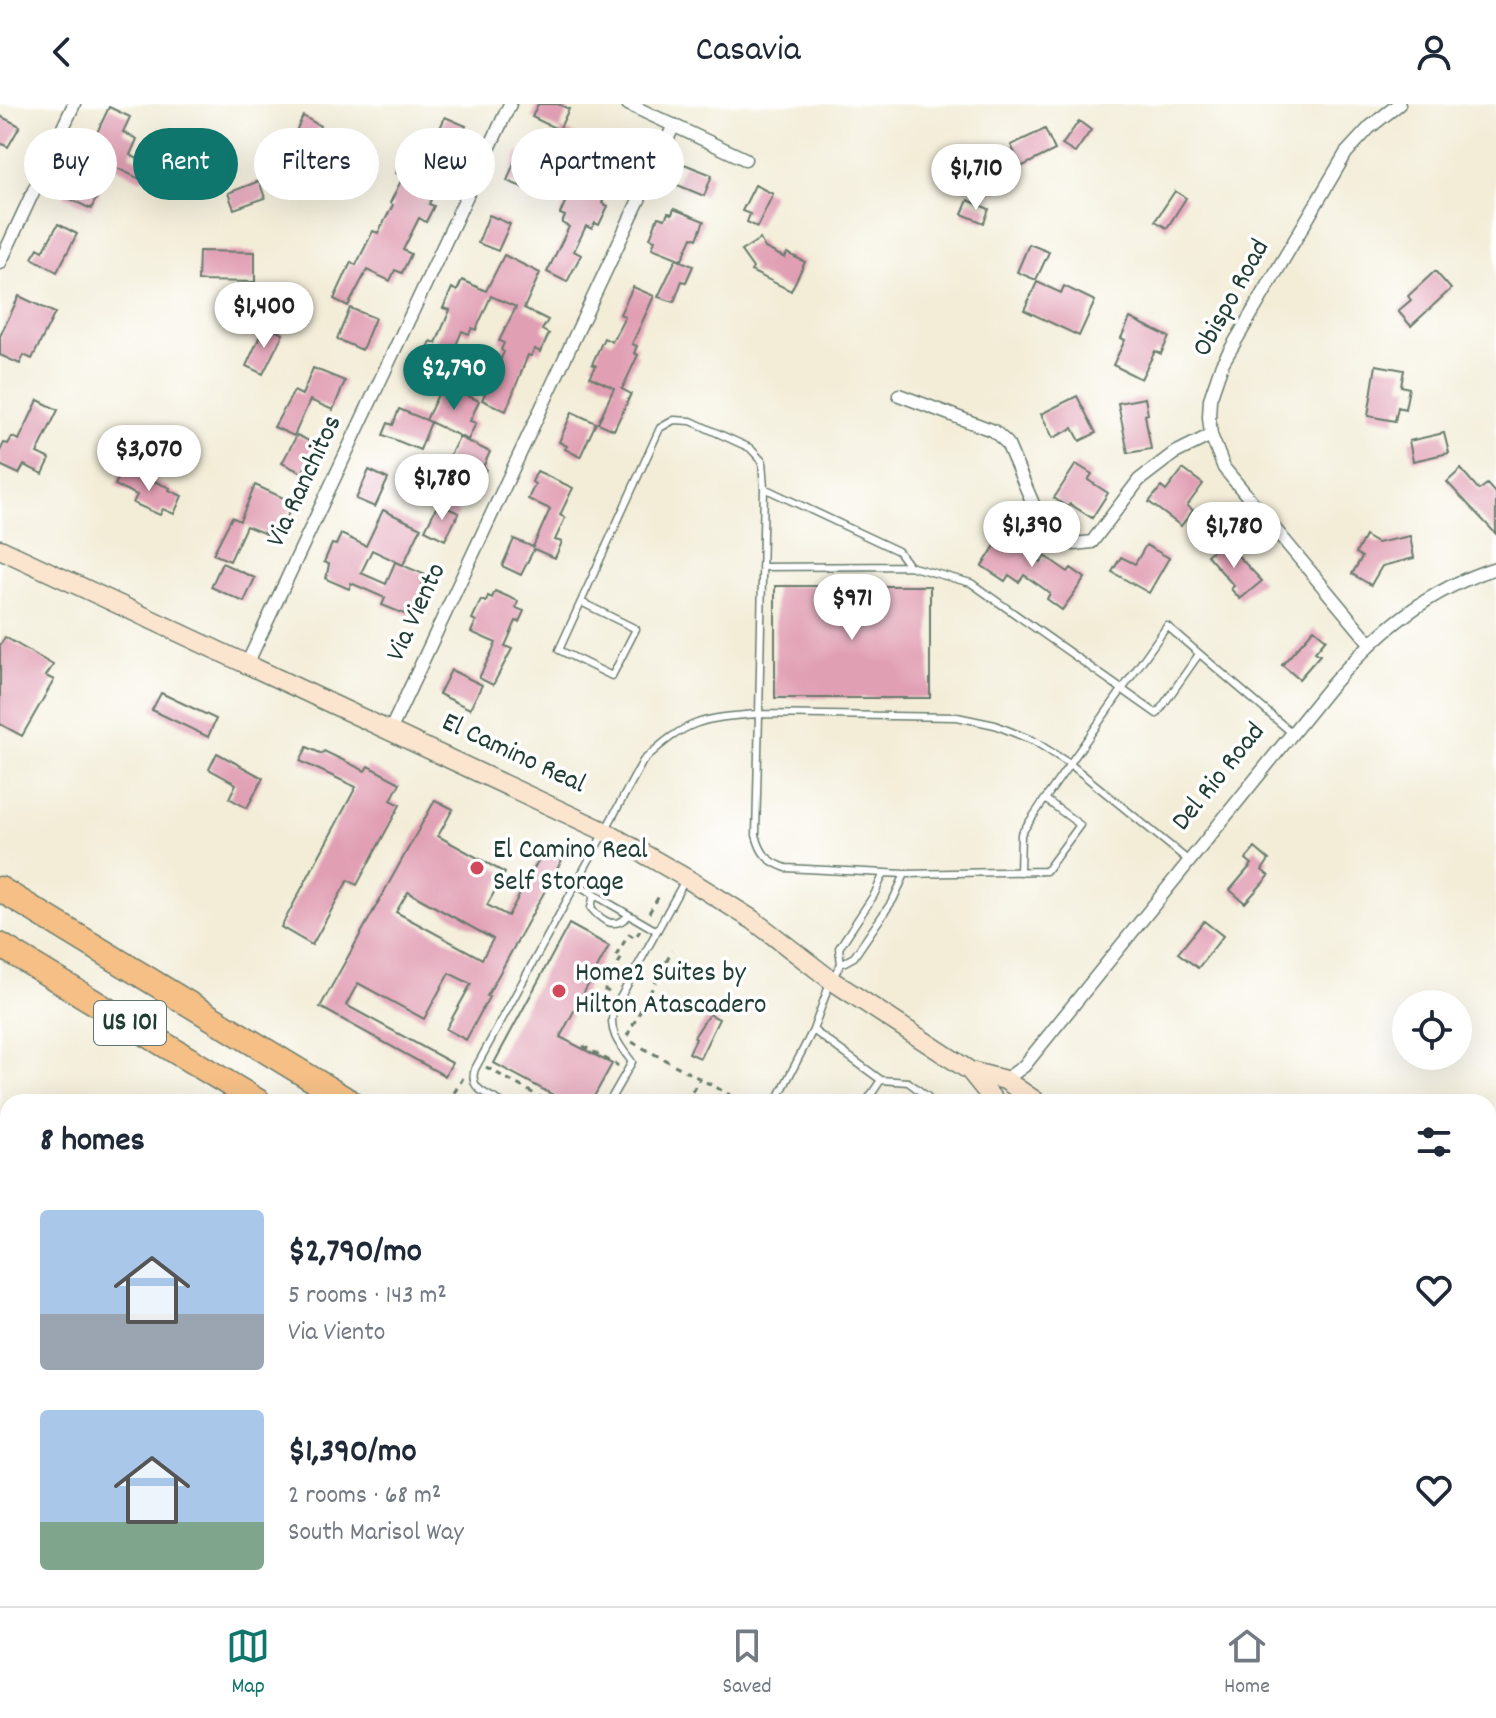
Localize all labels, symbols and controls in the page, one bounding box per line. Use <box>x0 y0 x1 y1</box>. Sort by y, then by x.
text: Casavia <box>695 26 801 78</box>
icon: back <box>40 30 84 74</box>
icon: person <box>1412 30 1456 74</box>
chip: Buy <box>24 128 117 200</box>
chip: Rent <box>133 128 238 200</box>
chip: Filters <box>254 128 379 200</box>
chip: New <box>395 128 495 200</box>
chip: Apartment <box>511 128 684 200</box>
pin: $1,710 <box>911 144 1041 212</box>
text: $1,710 <box>949 151 1003 188</box>
street label: Obispo Road <box>1184 233 1282 365</box>
pin: $1,400 <box>199 282 329 350</box>
text: $1,400 <box>233 289 295 326</box>
pin: $2,790 <box>389 344 519 412</box>
text: $2,790 <box>421 351 487 388</box>
street label: Via Ranchitos <box>258 409 354 555</box>
pin: $3,070 <box>84 425 214 493</box>
text: $3,070 <box>115 432 183 469</box>
pin: $1,780 <box>377 454 507 522</box>
text: $1,780 <box>413 461 471 498</box>
pin: $1,390 <box>967 501 1097 569</box>
pin: $1,780 <box>1169 502 1299 570</box>
text: $1,390 <box>1001 508 1063 545</box>
text: $1,780 <box>1205 509 1263 546</box>
street label: Via Viento <box>378 557 458 669</box>
pin: $971 <box>805 574 899 642</box>
text: $971 <box>832 581 872 618</box>
street label: El Camino Real <box>434 704 592 806</box>
street label: Del Rio Road <box>1164 715 1276 841</box>
place label: El Camino Real Self Storage <box>493 832 648 904</box>
marker: El Camino Real Self Storage <box>468 859 486 877</box>
place label: Home2 Suites by Hilton Atascadero <box>575 955 767 1027</box>
marker: Home2 Suites by Hilton Atascadero <box>550 982 568 1000</box>
map controls <box>1392 990 1472 1070</box>
button: locate <box>1392 990 1472 1070</box>
road number: US 101 <box>94 1001 166 1045</box>
text: 8 homes <box>40 1118 145 1167</box>
icon: filters <box>1412 1120 1456 1164</box>
text: $2,790/mo <box>288 1229 422 1278</box>
icon: home <box>104 1242 200 1338</box>
icon: heart <box>1412 1268 1456 1312</box>
text: 5 rooms · 143 m² <box>288 1278 447 1315</box>
text: Via Viento <box>288 1315 385 1352</box>
text: $1,390/mo <box>288 1429 417 1478</box>
icon: home <box>104 1442 200 1538</box>
icon: heart <box>1412 1468 1456 1512</box>
text: 2 rooms · 68 m² <box>288 1478 441 1515</box>
text: South Marisol Way <box>288 1515 464 1552</box>
tab: Map <box>226 1624 270 1703</box>
tab: Saved <box>722 1624 772 1703</box>
tab: Home <box>1224 1624 1270 1703</box>

